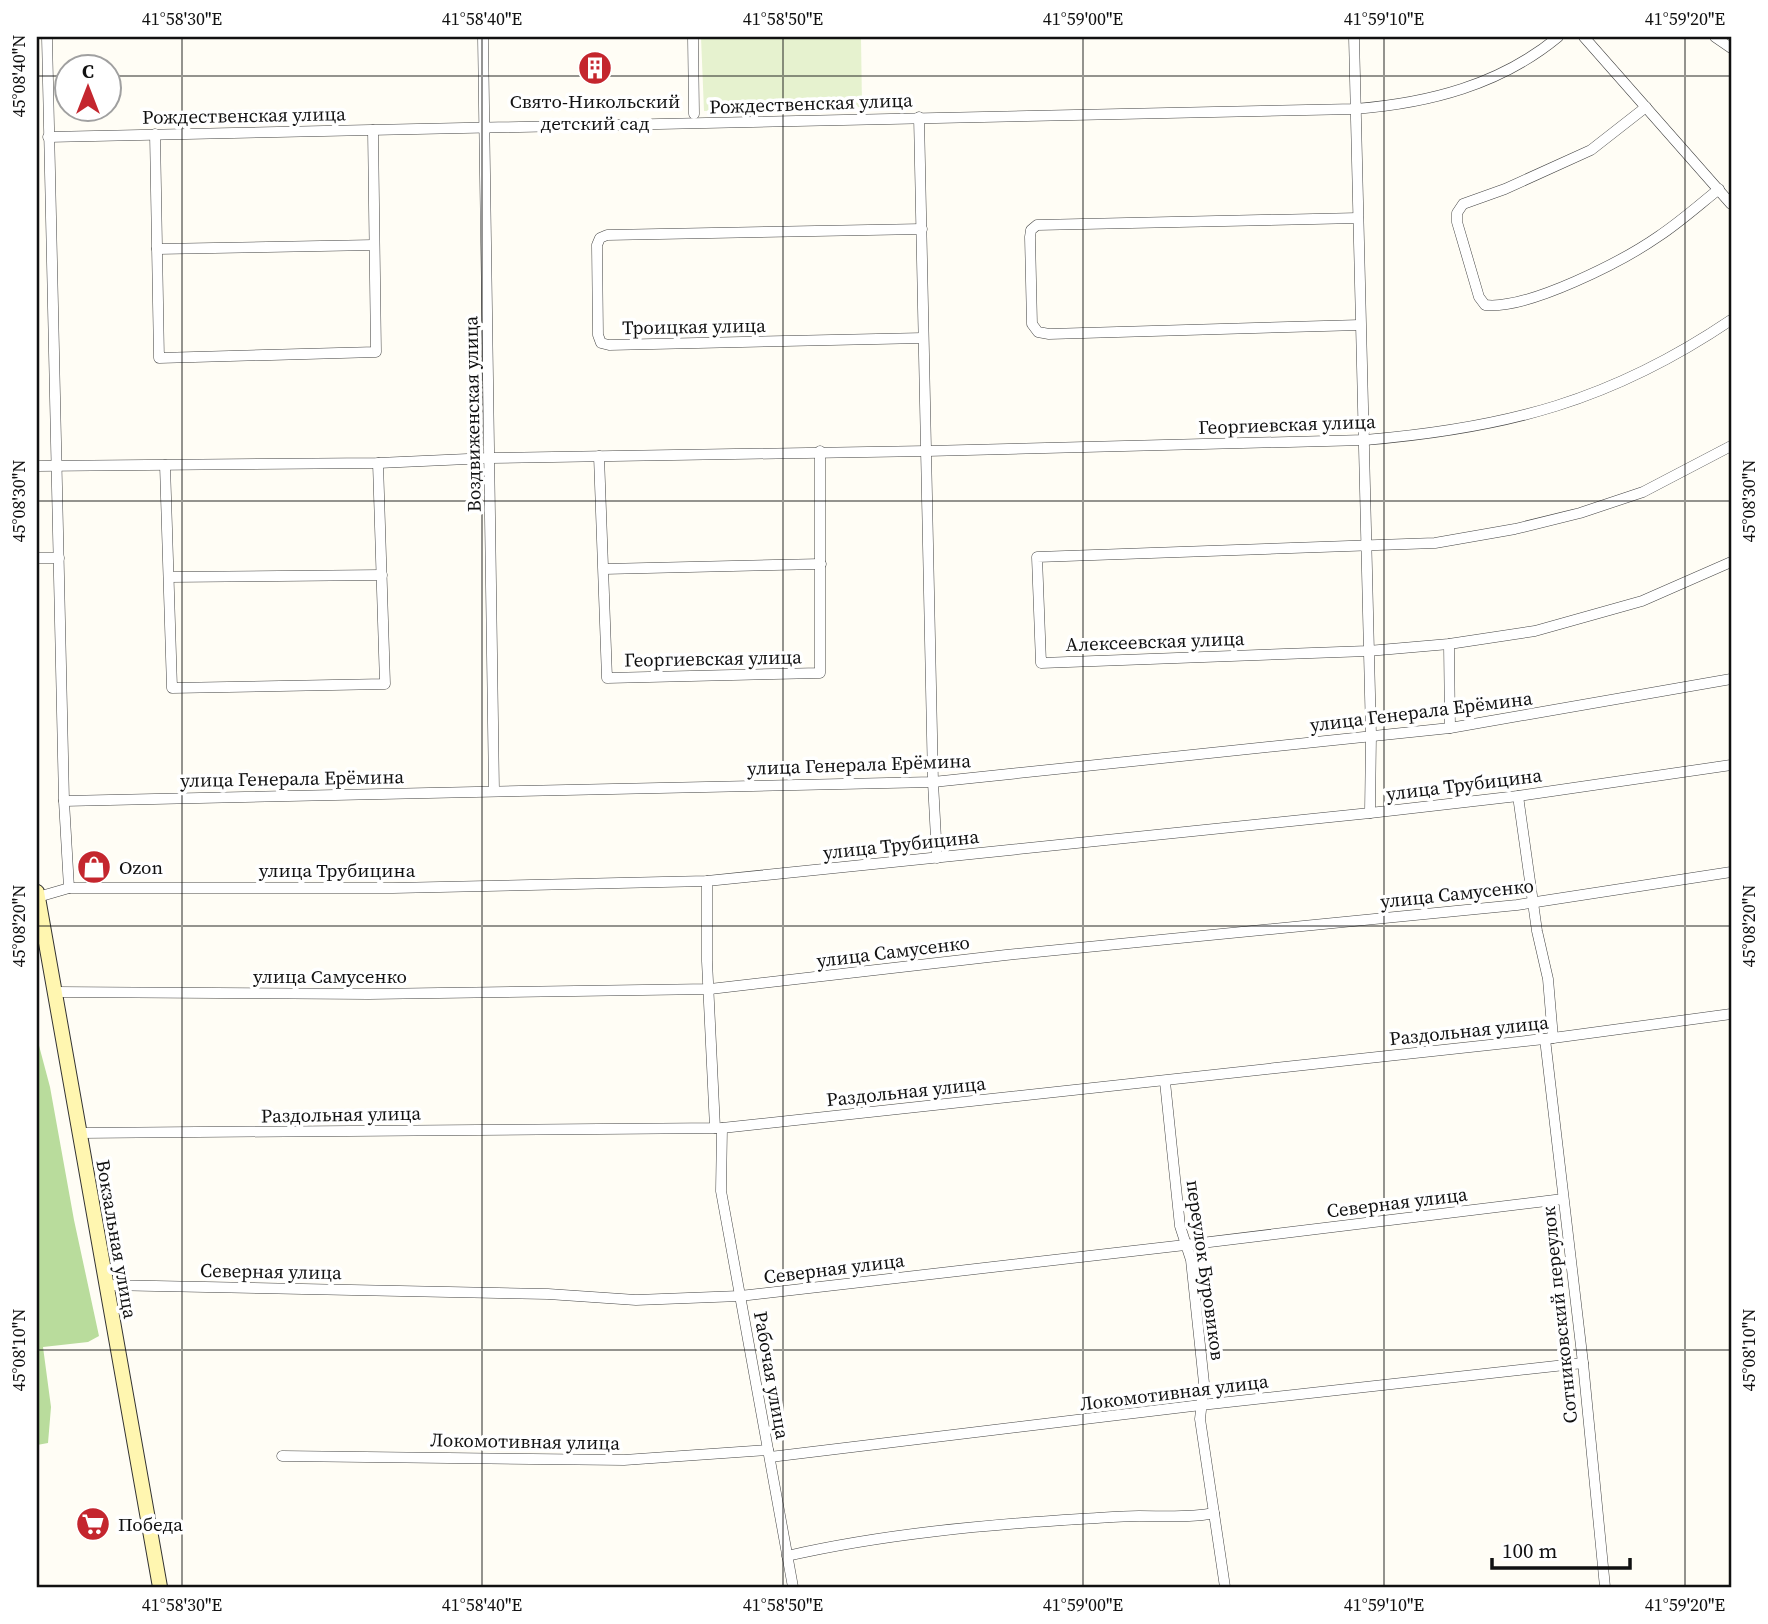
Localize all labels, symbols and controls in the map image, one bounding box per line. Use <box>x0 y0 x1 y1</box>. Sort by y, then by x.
text: 41°58'30"E <box>142 6 222 31</box>
text: 41°58'40"E <box>442 6 522 31</box>
text: 41°58'50"E <box>743 6 823 31</box>
text: 41°59'00"E <box>1043 6 1123 31</box>
text: 41°59'10"E <box>1344 6 1424 31</box>
text: 41°59'20"E <box>1645 6 1725 31</box>
text: 45°08'40"N <box>6 35 31 117</box>
building icon: Свято-Никольский детский сад <box>576 49 614 87</box>
north arrow <box>52 52 122 122</box>
text: С <box>82 58 94 84</box>
street label: Рождественская улица <box>709 86 913 120</box>
place label: Свято-Никольский детский сад <box>510 88 680 136</box>
street label: Рождественская улица <box>142 100 346 130</box>
street label: Троицкая улица <box>622 312 766 340</box>
street label: Воздвиженская улица <box>457 315 487 512</box>
street label: Георгиевская улица <box>1198 408 1377 440</box>
text: 45°08'30"N <box>6 460 31 542</box>
text: 45°08'30"N <box>1736 460 1761 542</box>
street label: Алексеевская улица <box>1065 625 1245 657</box>
street label: Георгиевская улица <box>624 643 802 673</box>
street label: улица Генерала Ерёмина <box>1308 684 1534 738</box>
street label: улица Генерала Ерёмина <box>747 747 972 781</box>
street label: улица Трубицина <box>1385 762 1544 806</box>
street label: улица Генерала Ерёмина <box>180 763 405 793</box>
street label: улица Трубицина <box>822 823 981 865</box>
shop icon: Ozon <box>75 848 113 886</box>
place label: Ozon <box>119 854 163 880</box>
street label: улица Трубицина <box>259 857 416 883</box>
street label: улица Самусенко <box>1379 872 1535 914</box>
text: 45°08'20"N <box>6 885 31 967</box>
text: 45°08'20"N <box>1736 885 1761 967</box>
street label: улица Самусенко <box>815 929 971 973</box>
street label: улица Самусенко <box>253 963 407 989</box>
street label: Раздольная улица <box>1388 1009 1550 1051</box>
street label: Раздольная улица <box>825 1070 987 1112</box>
street label: Раздольная улица <box>261 1100 422 1128</box>
street label: Вокзальная улица <box>90 1157 144 1321</box>
street label: переулок Буровиков <box>1180 1178 1232 1362</box>
street label: Северная улица <box>1325 1180 1469 1224</box>
street label: Сотниковский переулок <box>1535 1205 1583 1425</box>
street label: Северная улица <box>762 1246 906 1290</box>
street label: Северная улица <box>200 1257 342 1285</box>
text: 45°08'10"N <box>6 1309 31 1391</box>
street label: Рабочая улица <box>748 1309 796 1441</box>
text: 45°08'10"N <box>1736 1309 1761 1391</box>
street label: Локомотивная улица <box>1078 1367 1270 1416</box>
street label: Локомотивная улица <box>430 1426 620 1456</box>
supermarket icon: Победа <box>74 1505 112 1543</box>
place label: Победа <box>118 1511 183 1537</box>
scale bar <box>1492 1526 1630 1570</box>
text: 100 m <box>1502 1536 1557 1565</box>
text: 41°58'30"E <box>142 1592 222 1617</box>
text: 41°58'40"E <box>442 1592 522 1617</box>
text: 41°58'50"E <box>743 1592 823 1617</box>
text: 41°59'00"E <box>1043 1592 1123 1617</box>
text: 41°59'10"E <box>1344 1592 1424 1617</box>
text: 41°59'20"E <box>1645 1592 1725 1617</box>

